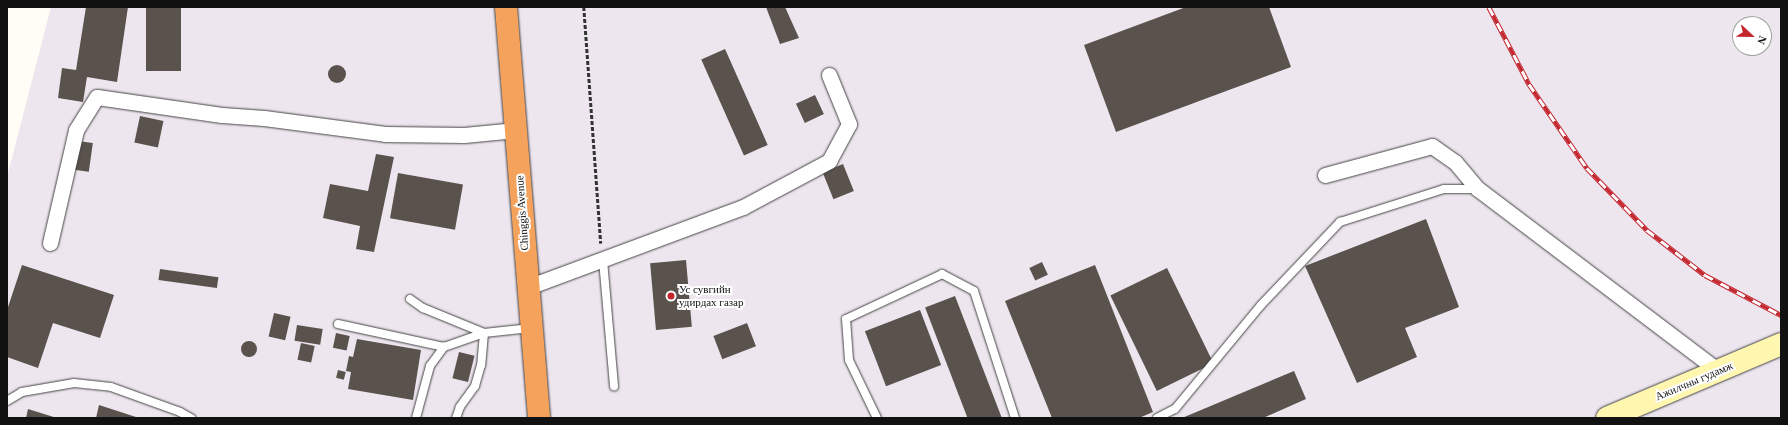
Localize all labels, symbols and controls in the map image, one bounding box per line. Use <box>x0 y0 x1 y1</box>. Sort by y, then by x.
north arrow <box>1732 16 1772 56</box>
text: N <box>1755 34 1769 46</box>
street label: Chinggis Avenue <box>513 175 531 251</box>
place label: Ус сувгийн удирдах газар <box>679 283 743 309</box>
marker: Ус сувгийн удирдах газар <box>666 291 676 301</box>
street label: Ажилчны гудамж <box>1653 359 1735 403</box>

